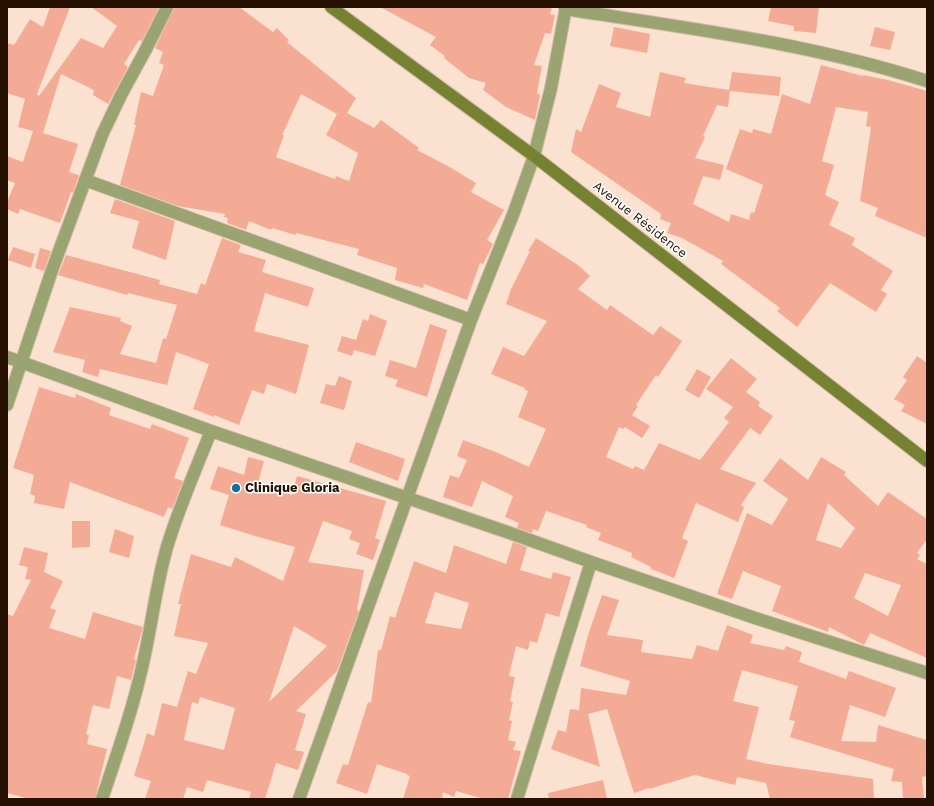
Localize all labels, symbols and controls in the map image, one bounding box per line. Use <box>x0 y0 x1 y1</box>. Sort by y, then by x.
street label: Avenue Résidence <box>590 178 690 262</box>
place label: Clinique Gloria <box>245 480 340 496</box>
marker: Clinique Gloria <box>230 482 242 494</box>

